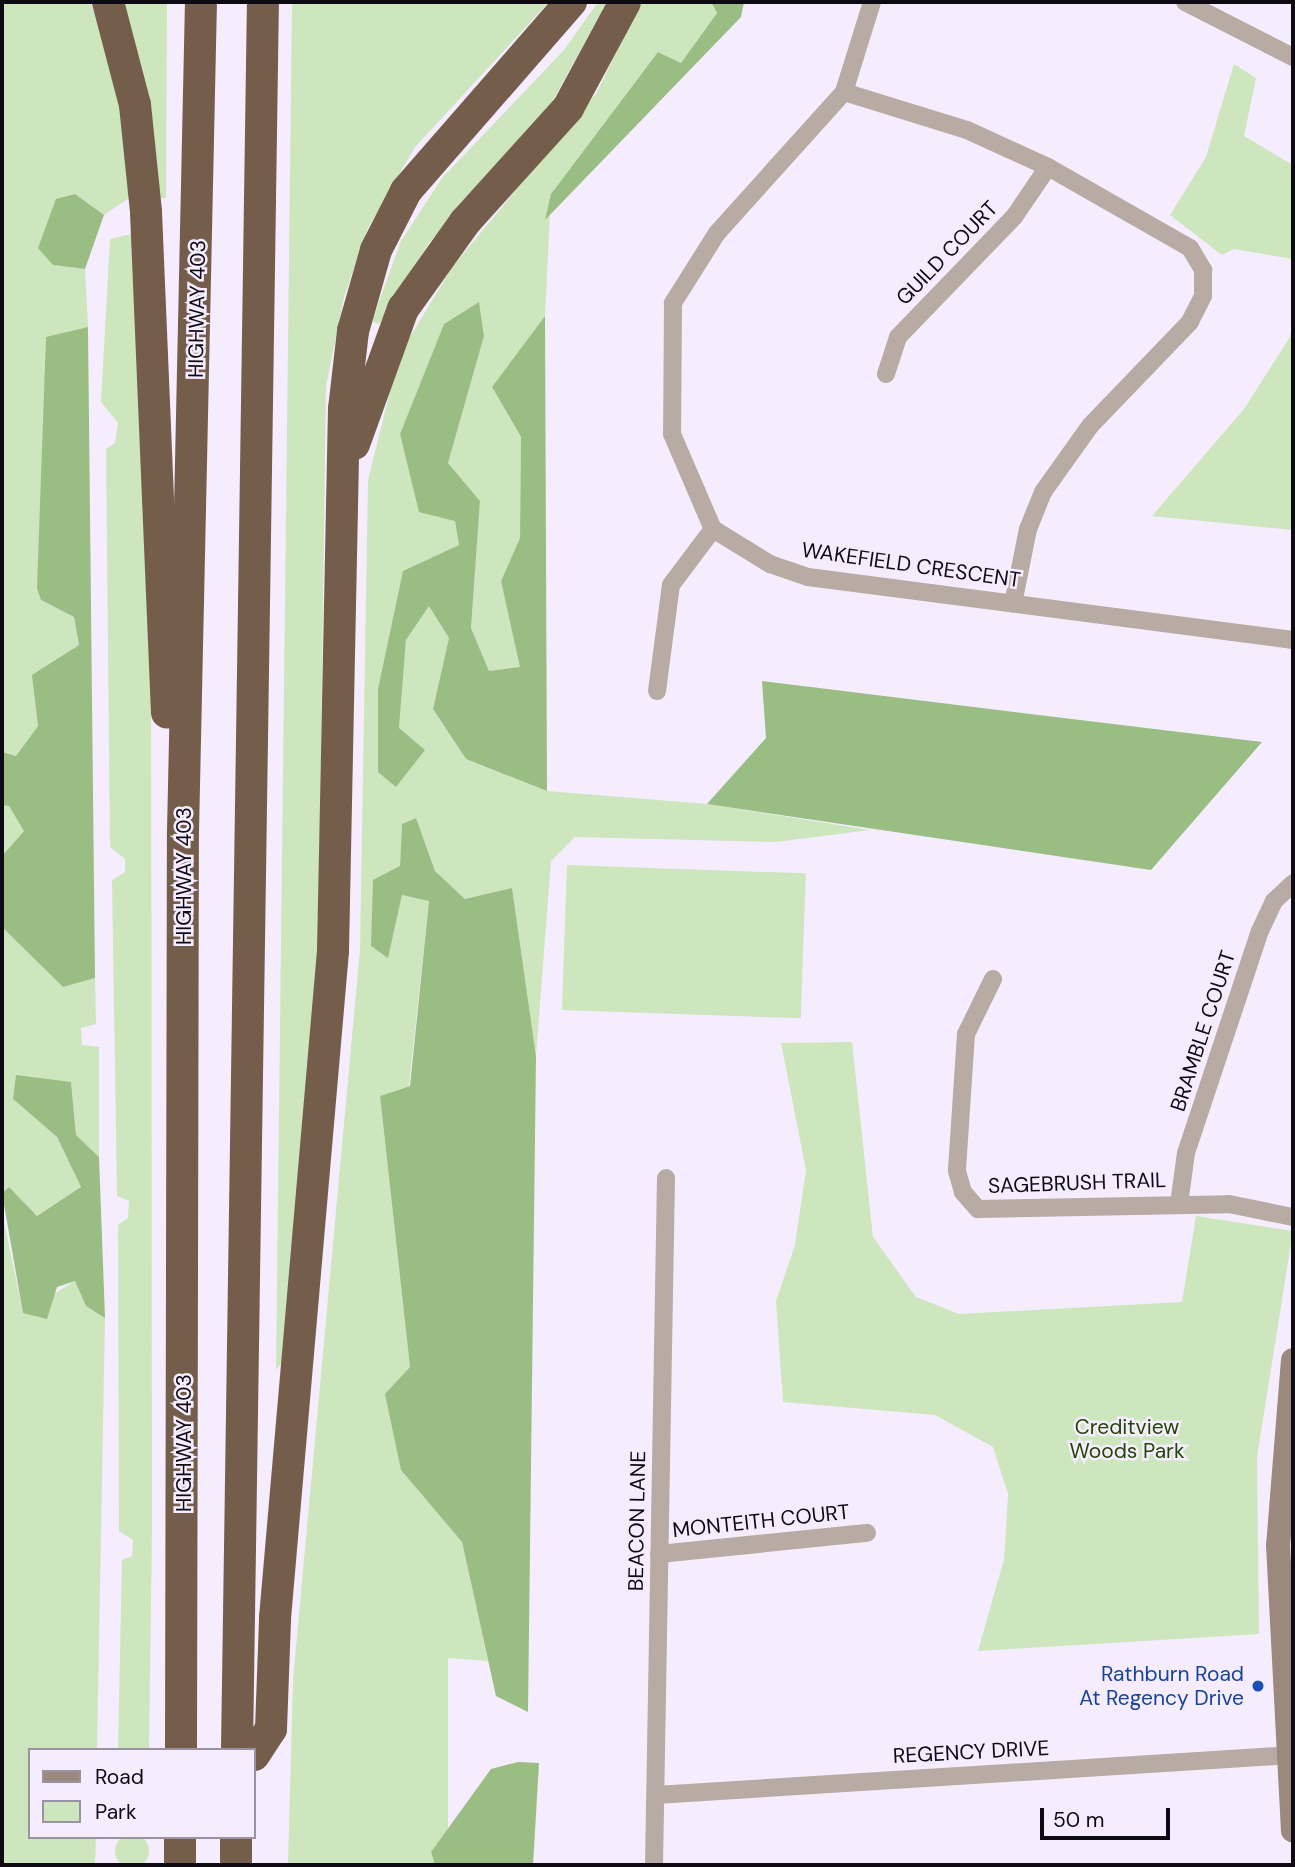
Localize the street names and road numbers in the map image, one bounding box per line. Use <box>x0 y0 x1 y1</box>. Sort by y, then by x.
street label: GUILD COURT <box>891 196 1003 310</box>
street label: HIGHWAY 403 <box>183 240 211 378</box>
street label: WAKEFIELD CRESCENT <box>800 537 1022 593</box>
street label: HIGHWAY 403 <box>171 807 197 945</box>
street label: BRAMBLE COURT <box>1165 948 1241 1114</box>
street label: SAGEBRUSH TRAIL <box>988 1167 1166 1199</box>
street label: HIGHWAY 403 <box>171 1374 197 1512</box>
street label: BEACON LANE <box>623 1451 651 1591</box>
street label: MONTEITH COURT <box>671 1499 851 1543</box>
street label: REGENCY DRIVE <box>892 1735 1050 1769</box>

